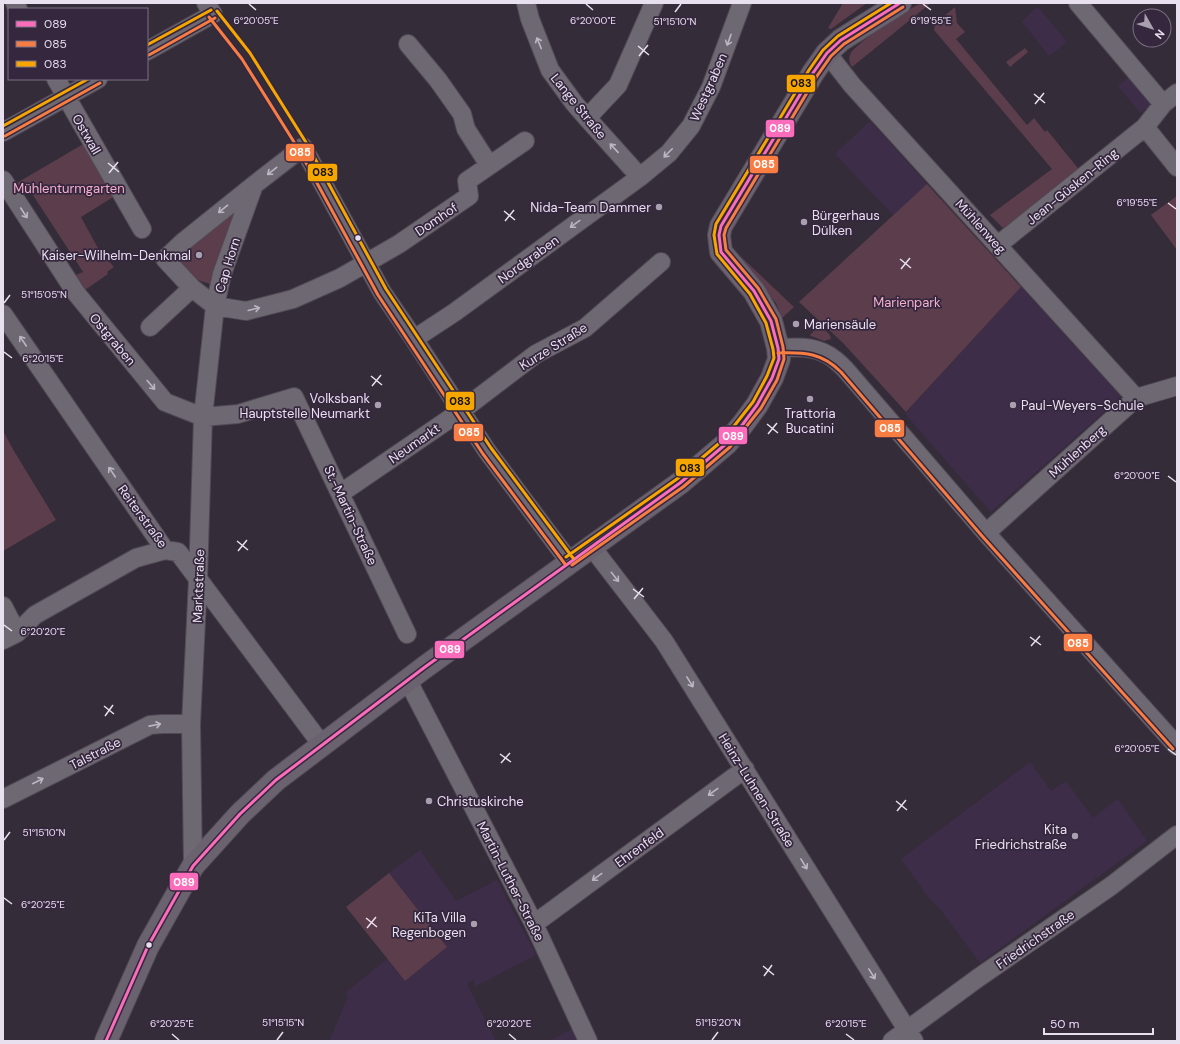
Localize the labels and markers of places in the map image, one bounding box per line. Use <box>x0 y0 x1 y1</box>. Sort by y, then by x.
place label: Nida-Team Dammer <box>530 199 651 216</box>
marker: Nida-Team Dammer <box>654 202 664 212</box>
place label: Bürgerhaus Dülken <box>812 207 880 239</box>
marker: Bürgerhaus Dülken <box>799 217 809 227</box>
unlabelled marker <box>353 233 363 243</box>
place label: Kaiser-Wilhelm-Denkmal <box>41 247 191 264</box>
marker: Kaiser-Wilhelm-Denkmal <box>194 250 204 260</box>
place label: Mariensäule <box>804 316 876 333</box>
marker: Mariensäule <box>791 319 801 329</box>
place label: Volksbank Hauptstelle Neumarkt <box>240 390 370 422</box>
marker: Trattoria Bucatini <box>805 394 815 404</box>
place label: Paul-Weyers-Schule <box>1021 397 1144 414</box>
marker: Volksbank Hauptstelle Neumarkt <box>373 400 383 410</box>
marker: Paul-Weyers-Schule <box>1008 400 1018 410</box>
place label: Trattoria Bucatini <box>785 405 835 437</box>
place label: Christuskirche <box>437 793 524 810</box>
marker: Christuskirche <box>424 796 434 806</box>
place label: Kita Friedrichstraße <box>975 821 1067 853</box>
marker: Kita Friedrichstraße <box>1070 831 1080 841</box>
place label: KiTa Villa Regenbogen <box>392 909 466 941</box>
marker: KiTa Villa Regenbogen <box>469 919 479 929</box>
unlabelled marker <box>144 940 154 950</box>

